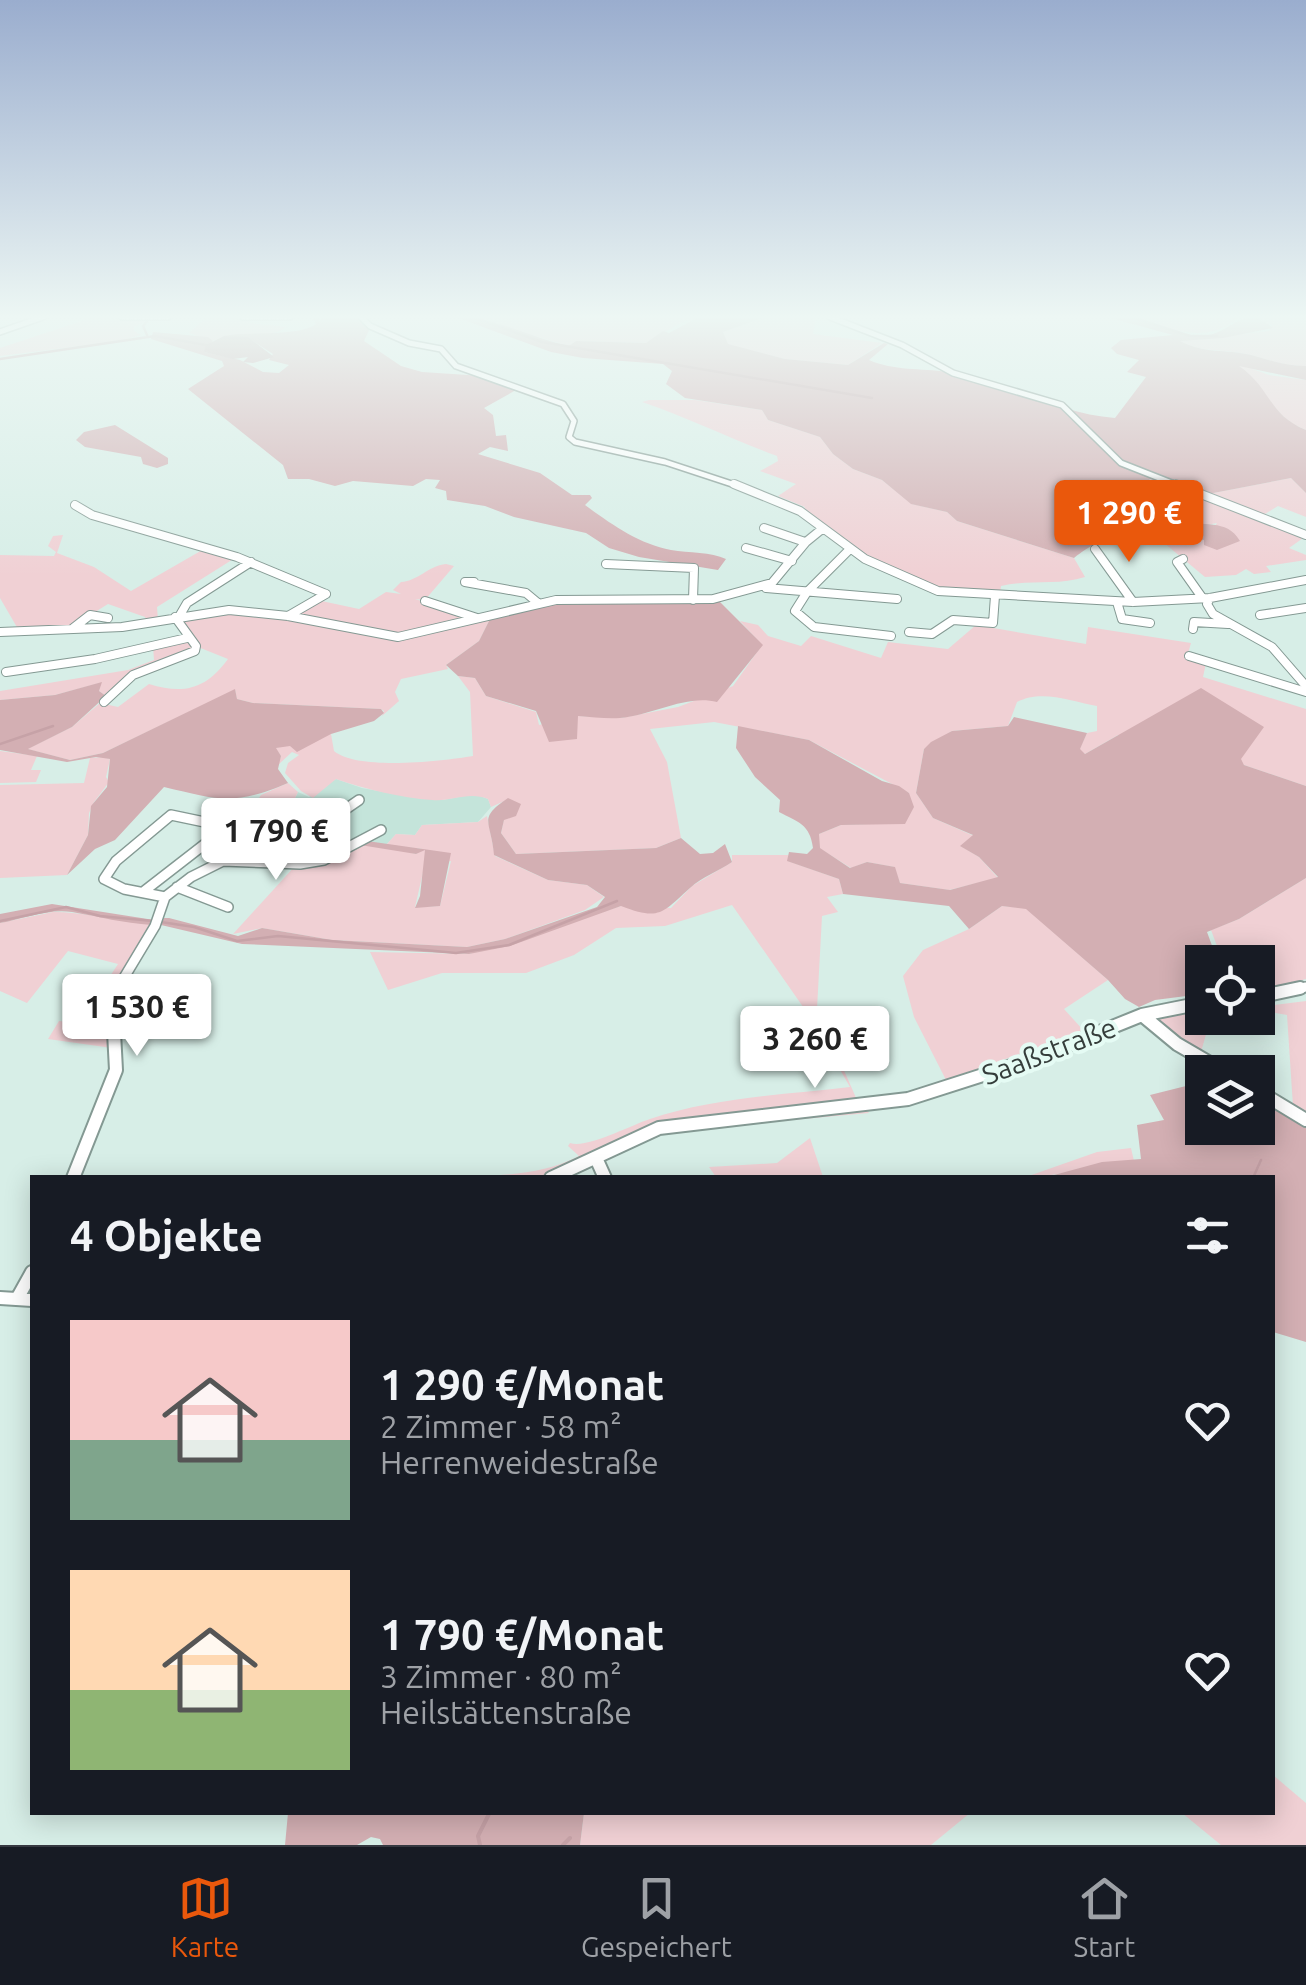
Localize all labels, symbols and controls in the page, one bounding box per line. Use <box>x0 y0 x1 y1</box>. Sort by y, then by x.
pin: 1 290 € <box>1037 480 1221 565</box>
text: 1 290 € <box>1076 494 1182 530</box>
pin: 1 790 € <box>184 798 368 883</box>
text: 1 790 € <box>223 812 329 848</box>
map controls <box>1185 945 1275 1145</box>
button: locate <box>1185 945 1275 1035</box>
pin: 1 530 € <box>45 974 229 1059</box>
text: 1 530 € <box>84 988 190 1024</box>
pin: 3 260 € <box>723 1006 907 1091</box>
street label: Saaßstraße <box>978 1011 1120 1090</box>
text: 3 260 € <box>762 1020 868 1056</box>
button: layers <box>1185 1055 1275 1145</box>
icon: filters <box>1180 1208 1235 1263</box>
text: 4 Objekte <box>70 1212 263 1259</box>
icon: home <box>150 1360 270 1480</box>
text: 1 290 €/Monat <box>380 1361 664 1408</box>
icon: heart <box>1180 1393 1235 1448</box>
text: 2 Zimmer · 58 m² <box>380 1408 622 1444</box>
text: Herrenweidestraße <box>380 1444 659 1480</box>
icon: home <box>150 1610 270 1730</box>
text: 1 790 €/Monat <box>380 1611 664 1658</box>
icon: heart <box>1180 1643 1235 1698</box>
text: 3 Zimmer · 80 m² <box>380 1658 622 1694</box>
text: Heilstättenstraße <box>380 1694 632 1730</box>
tab: Karte <box>171 1871 239 1962</box>
tab: Gespeichert <box>581 1871 732 1962</box>
tab: Start <box>1074 1871 1135 1962</box>

